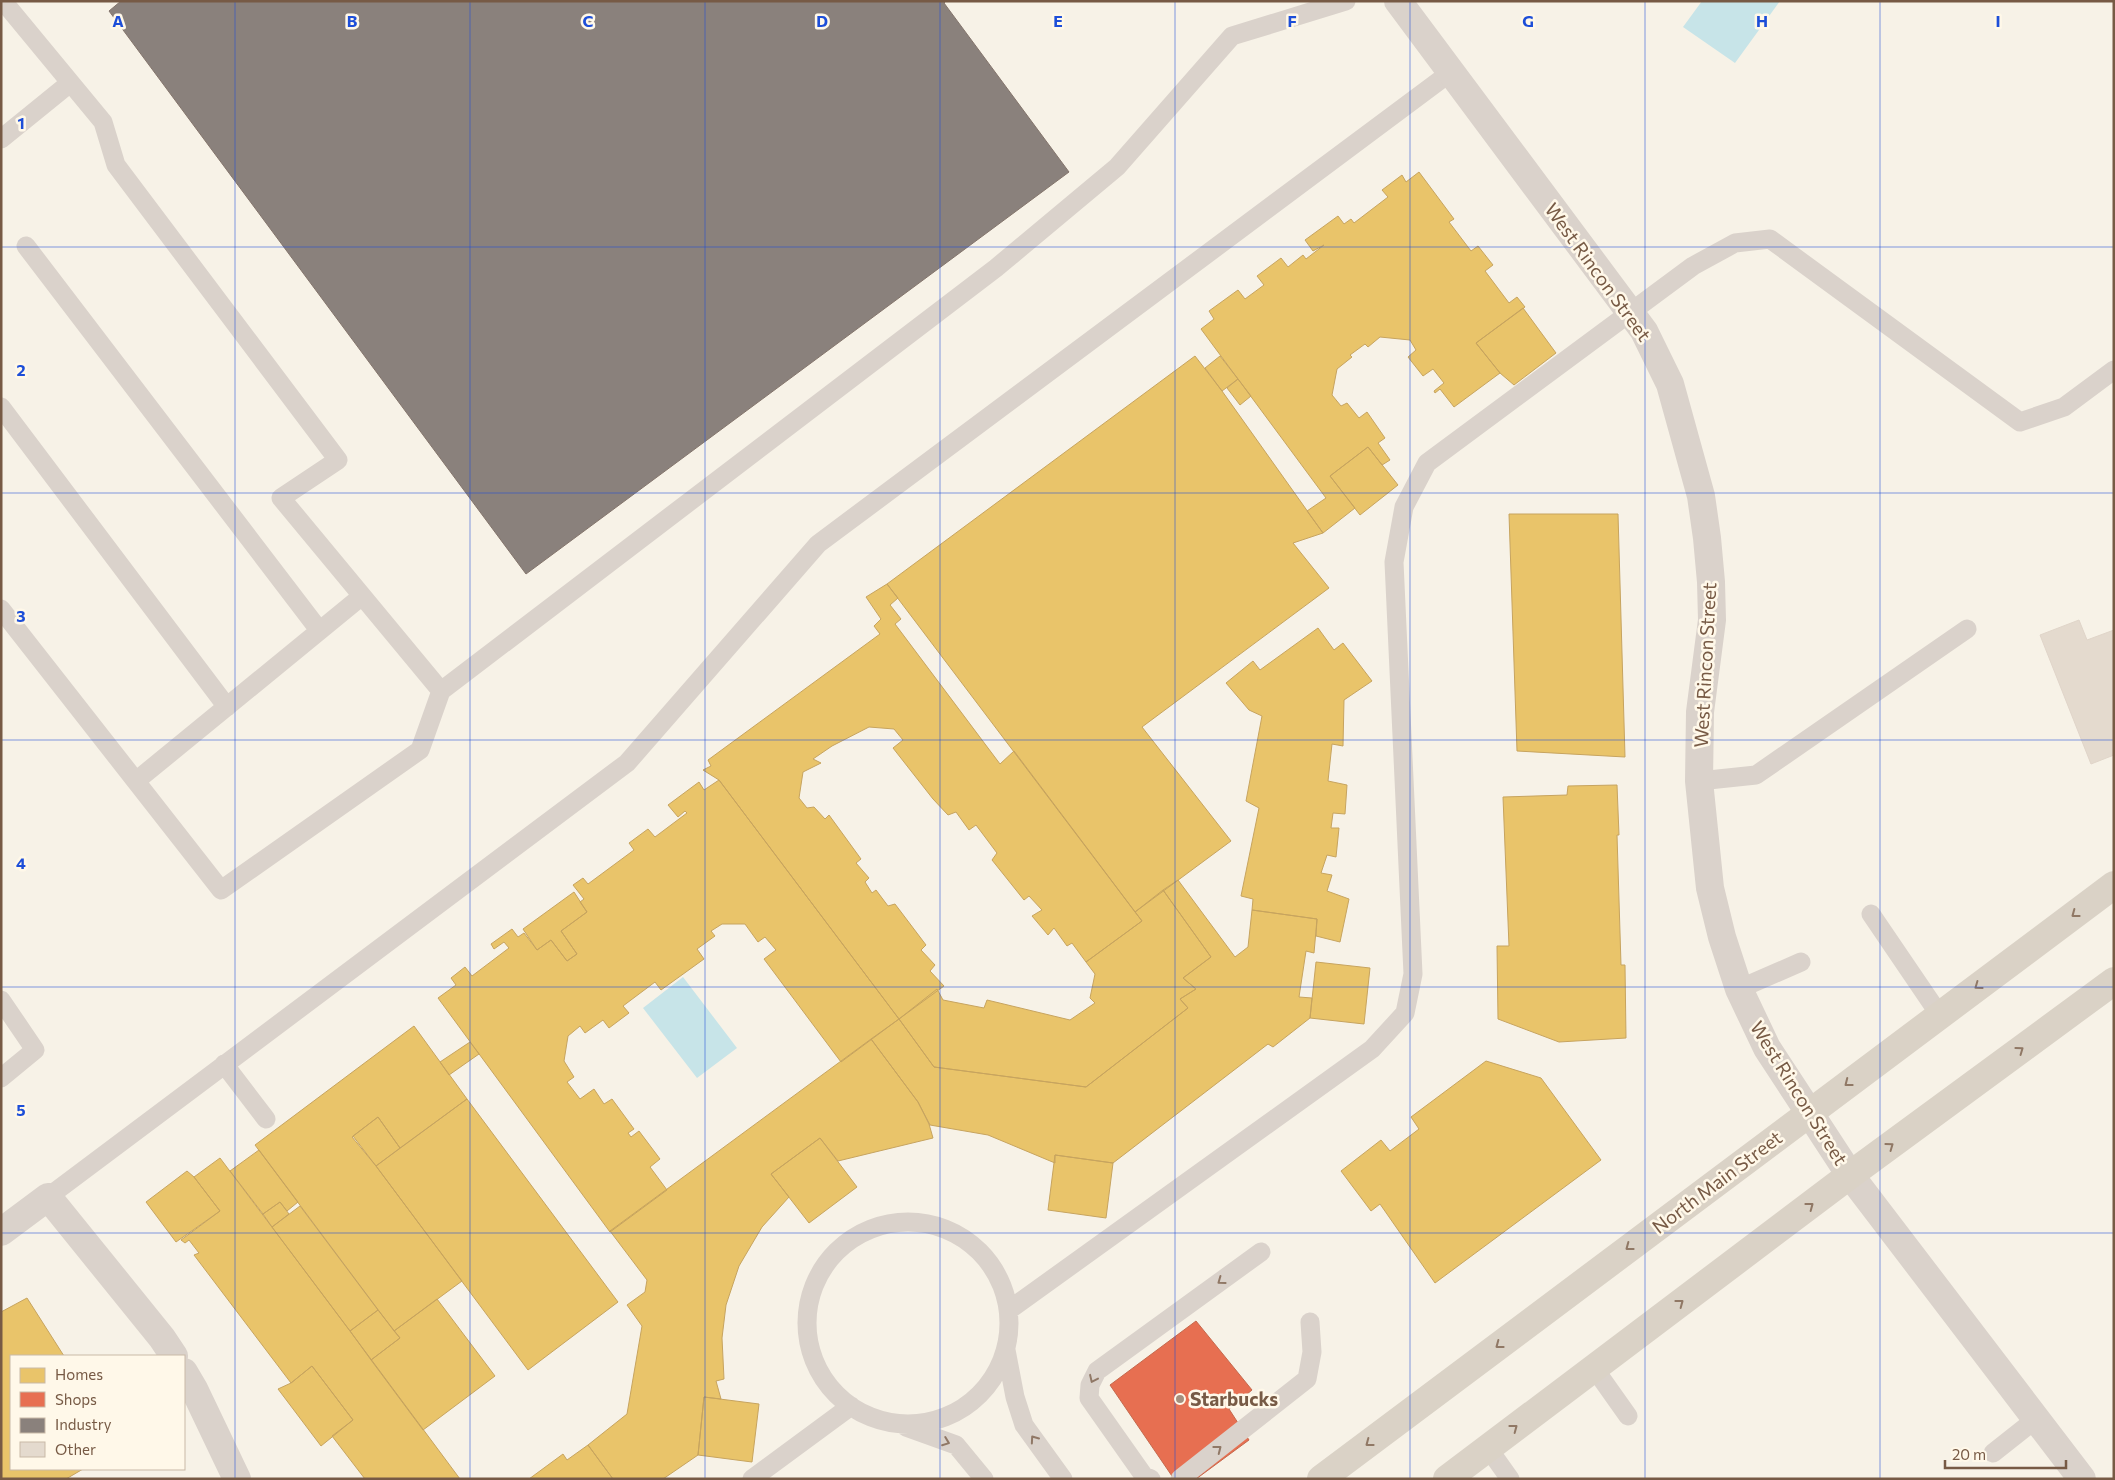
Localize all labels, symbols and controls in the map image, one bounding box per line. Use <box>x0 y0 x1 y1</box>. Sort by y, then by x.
text: A <box>112 11 124 30</box>
text: B <box>347 11 358 30</box>
text: C <box>583 11 594 30</box>
text: D <box>816 11 828 30</box>
text: E <box>1053 11 1063 30</box>
text: F <box>1287 11 1297 30</box>
text: G <box>1522 11 1534 30</box>
text: H <box>1756 11 1768 30</box>
text: I <box>1995 11 2001 30</box>
text: 1 <box>17 113 25 132</box>
street label: West Rincon Street <box>1540 198 1656 346</box>
text: 2 <box>16 360 26 379</box>
street label: West Rincon Street <box>1689 581 1720 748</box>
text: 3 <box>16 606 26 625</box>
text: 4 <box>16 853 26 872</box>
one-way arrow <box>2072 909 2081 917</box>
one-way arrow <box>1975 980 1984 988</box>
street label: West Rincon Street <box>1746 1016 1853 1169</box>
one-way arrow <box>2014 1047 2024 1056</box>
one-way arrow <box>1845 1077 1854 1085</box>
text: 5 <box>16 1100 26 1119</box>
street label: North Main Street <box>1647 1125 1786 1238</box>
one-way arrow <box>1884 1143 1894 1152</box>
one-way arrow <box>1804 1203 1813 1211</box>
one-way arrow <box>1626 1242 1635 1250</box>
one-way arrow <box>1218 1275 1227 1284</box>
one-way arrow <box>1674 1301 1683 1309</box>
one-way arrow <box>1495 1339 1505 1348</box>
legend <box>10 1355 185 1470</box>
text: Homes <box>55 1365 103 1383</box>
one-way arrow <box>1089 1374 1100 1383</box>
place label: Starbucks <box>1190 1387 1278 1410</box>
text: Shops <box>55 1390 97 1408</box>
marker: Starbucks <box>1174 1393 1186 1405</box>
text: Industry <box>55 1415 112 1433</box>
one-way arrow <box>1508 1426 1517 1434</box>
one-way arrow <box>941 1436 949 1446</box>
one-way arrow <box>1031 1436 1040 1445</box>
one-way arrow <box>1366 1437 1375 1445</box>
scale bar <box>1945 1438 2066 1470</box>
text: Other <box>55 1440 96 1458</box>
text: 20 m <box>1952 1445 1986 1463</box>
one-way arrow <box>1212 1447 1221 1455</box>

